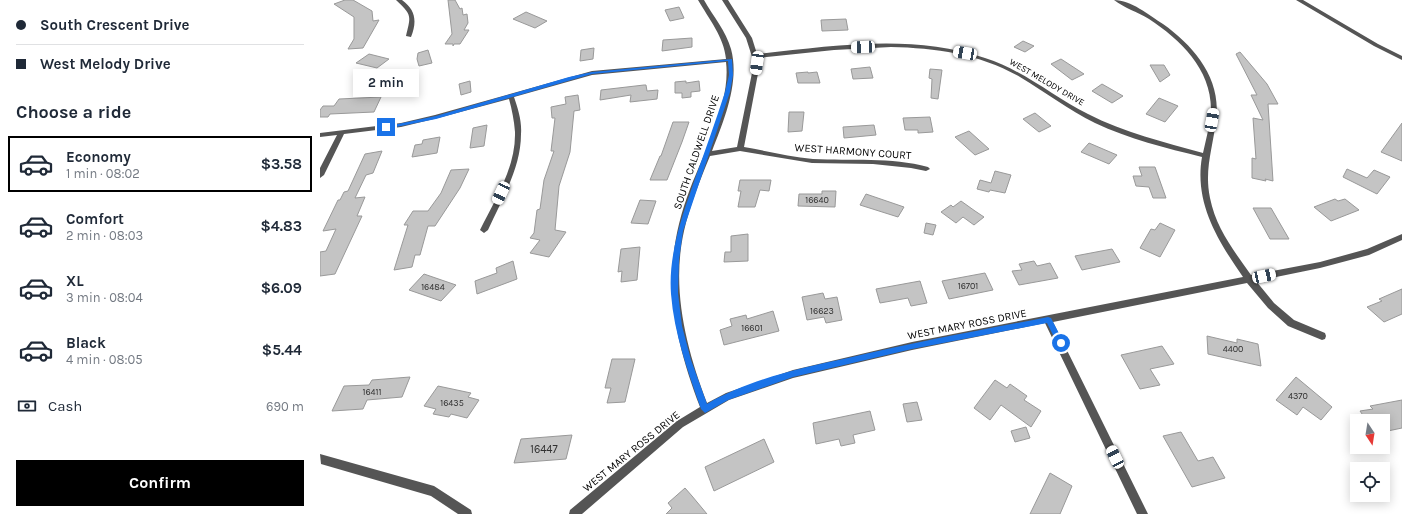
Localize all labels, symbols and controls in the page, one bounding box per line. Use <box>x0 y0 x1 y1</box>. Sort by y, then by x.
text: South Crescent Drive <box>40 16 190 34</box>
car <box>851 41 875 53</box>
car <box>952 45 978 61</box>
car <box>749 50 765 76</box>
text: West Melody Drive <box>40 55 171 73</box>
street label: WEST MELODY DRIVE <box>1008 56 1086 108</box>
callout: 2 min <box>353 69 419 97</box>
text: 2 min <box>368 75 404 90</box>
street label: SOUTH CALDWELL DRIVE <box>671 93 722 211</box>
text: Choose a ride <box>16 101 131 123</box>
car <box>1204 107 1220 133</box>
route end <box>377 118 395 136</box>
street label: WEST HARMONY COURT <box>794 141 912 162</box>
icon: car <box>18 146 54 182</box>
text: Economy <box>66 148 131 166</box>
text: $3.58 <box>261 155 302 173</box>
text: 1 min · 08:02 <box>66 166 140 181</box>
car <box>490 180 512 206</box>
house number: 16640 <box>805 195 829 205</box>
icon: car <box>18 208 54 244</box>
text: Comfort <box>66 210 124 228</box>
text: $4.83 <box>260 217 302 235</box>
text: 2 min · 08:03 <box>66 228 143 243</box>
car <box>1251 268 1277 284</box>
icon: car <box>18 270 54 306</box>
text: XL <box>66 272 84 290</box>
text: $6.09 <box>261 279 302 297</box>
house number: 16701 <box>958 281 978 291</box>
house number: 16484 <box>421 282 445 292</box>
text: 3 min · 08:04 <box>66 290 143 305</box>
house number: 16623 <box>810 306 834 316</box>
street label: WEST MARY ROSS DRIVE <box>906 307 1028 342</box>
house number: 16601 <box>741 323 763 333</box>
icon: car <box>18 332 54 368</box>
text: Black <box>66 334 106 352</box>
route start <box>1052 334 1070 352</box>
text: $5.44 <box>262 341 302 359</box>
house number: 4400 <box>1223 344 1243 354</box>
text: 4 min · 08:05 <box>66 352 142 367</box>
house number: 16411 <box>362 387 382 397</box>
house number: 4370 <box>1288 391 1308 401</box>
icon: cash <box>16 395 38 417</box>
text: Cash <box>48 397 82 415</box>
house number: 16435 <box>440 398 464 408</box>
text: 690 m <box>266 399 304 414</box>
street label: WEST MARY ROSS DRIVE <box>580 408 682 495</box>
north arrow <box>1350 414 1390 454</box>
map controls <box>1350 414 1390 502</box>
house number: 16447 <box>530 443 558 456</box>
car <box>1104 444 1126 470</box>
button: Confirm <box>16 460 304 506</box>
button: locate <box>1350 462 1390 502</box>

